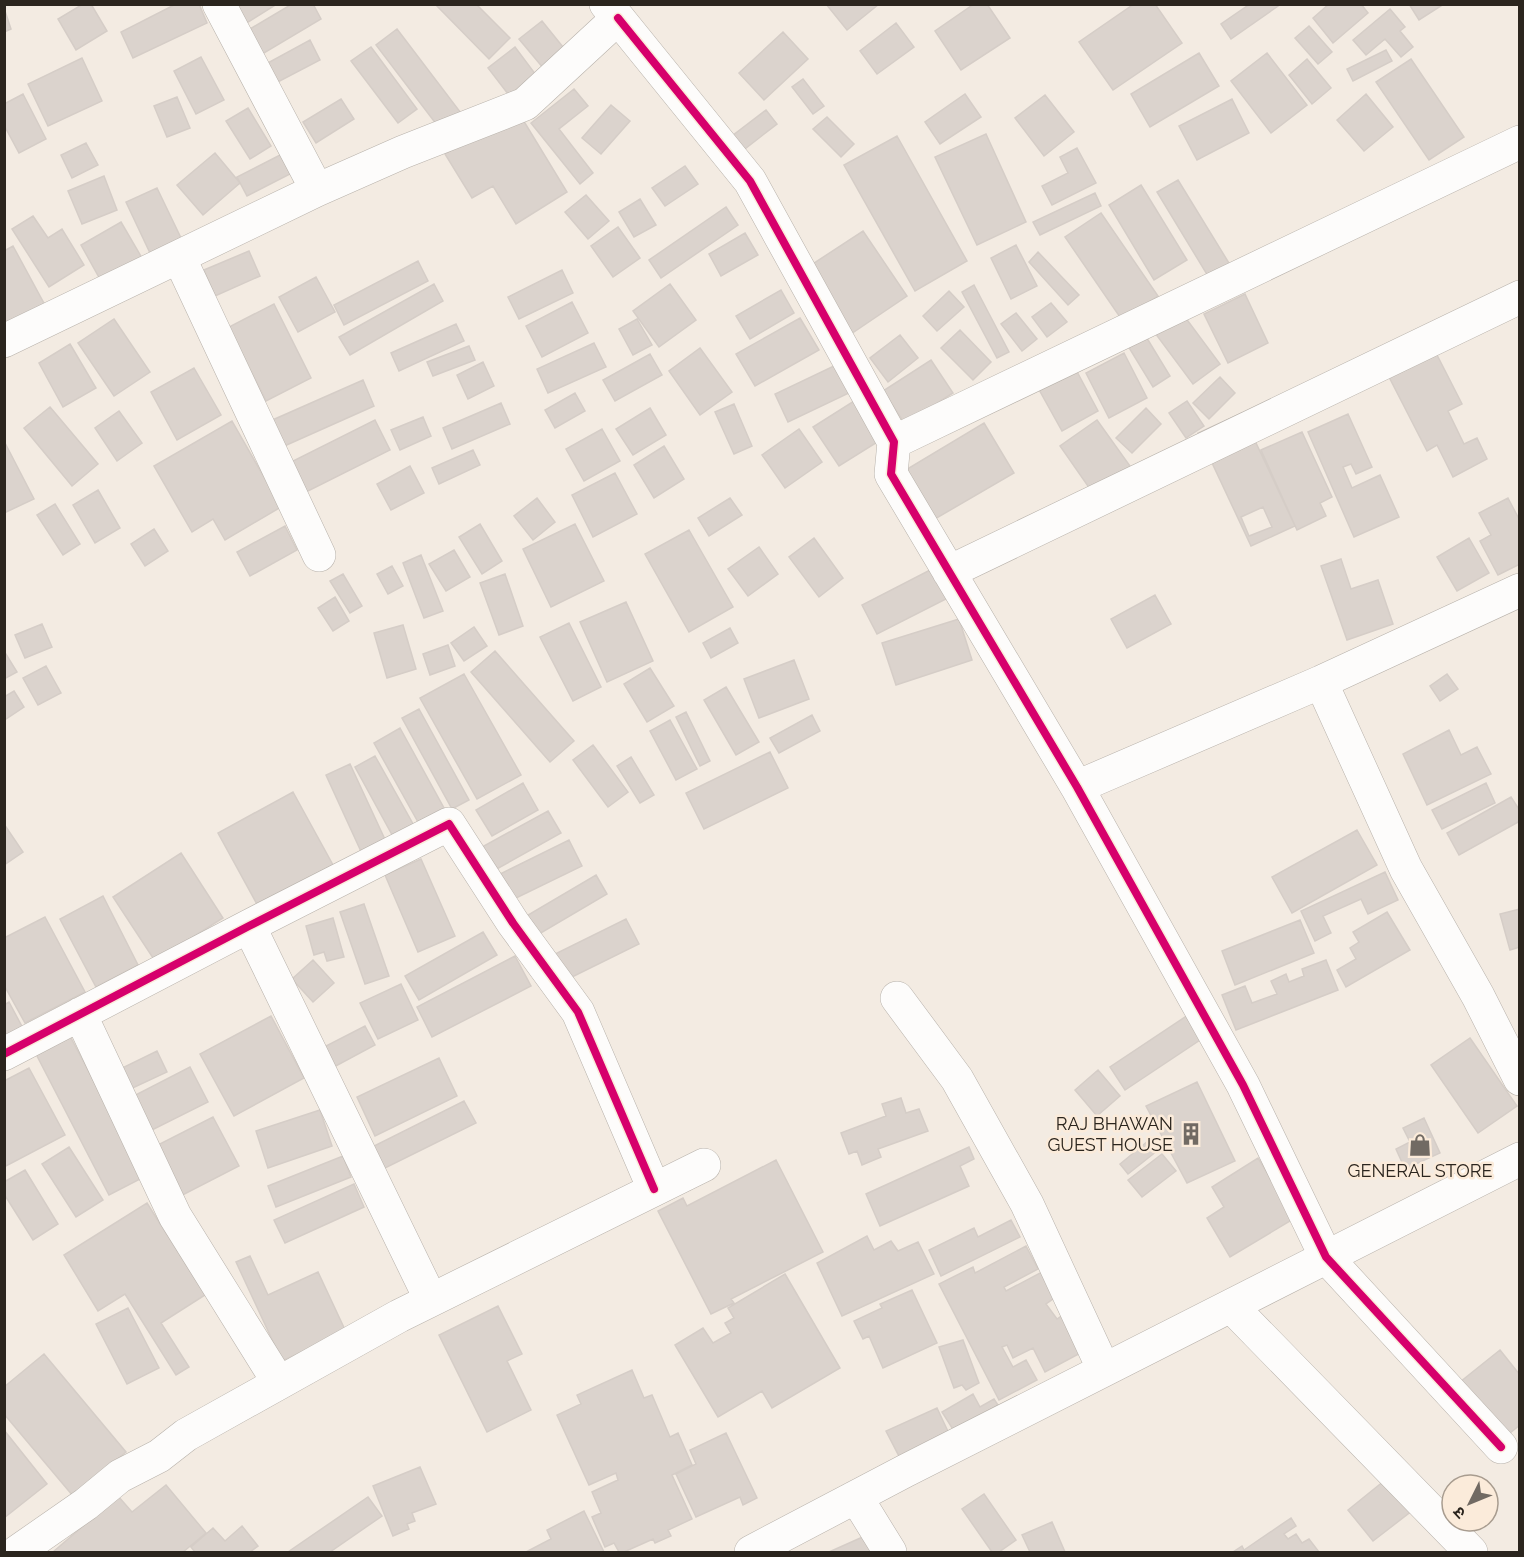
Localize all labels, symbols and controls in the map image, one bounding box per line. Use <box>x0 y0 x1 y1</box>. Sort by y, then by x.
place label: RAJ BHAWAN GUEST HOUSE <box>1047 1113 1173 1155</box>
building icon: RAJ BHAWAN GUEST HOUSE <box>1178 1121 1204 1147</box>
shop icon: GENERAL STORE <box>1407 1132 1433 1158</box>
place label: GENERAL STORE <box>1348 1160 1492 1181</box>
north arrow <box>1440 1473 1500 1533</box>
text: उ <box>1449 1503 1470 1523</box>

